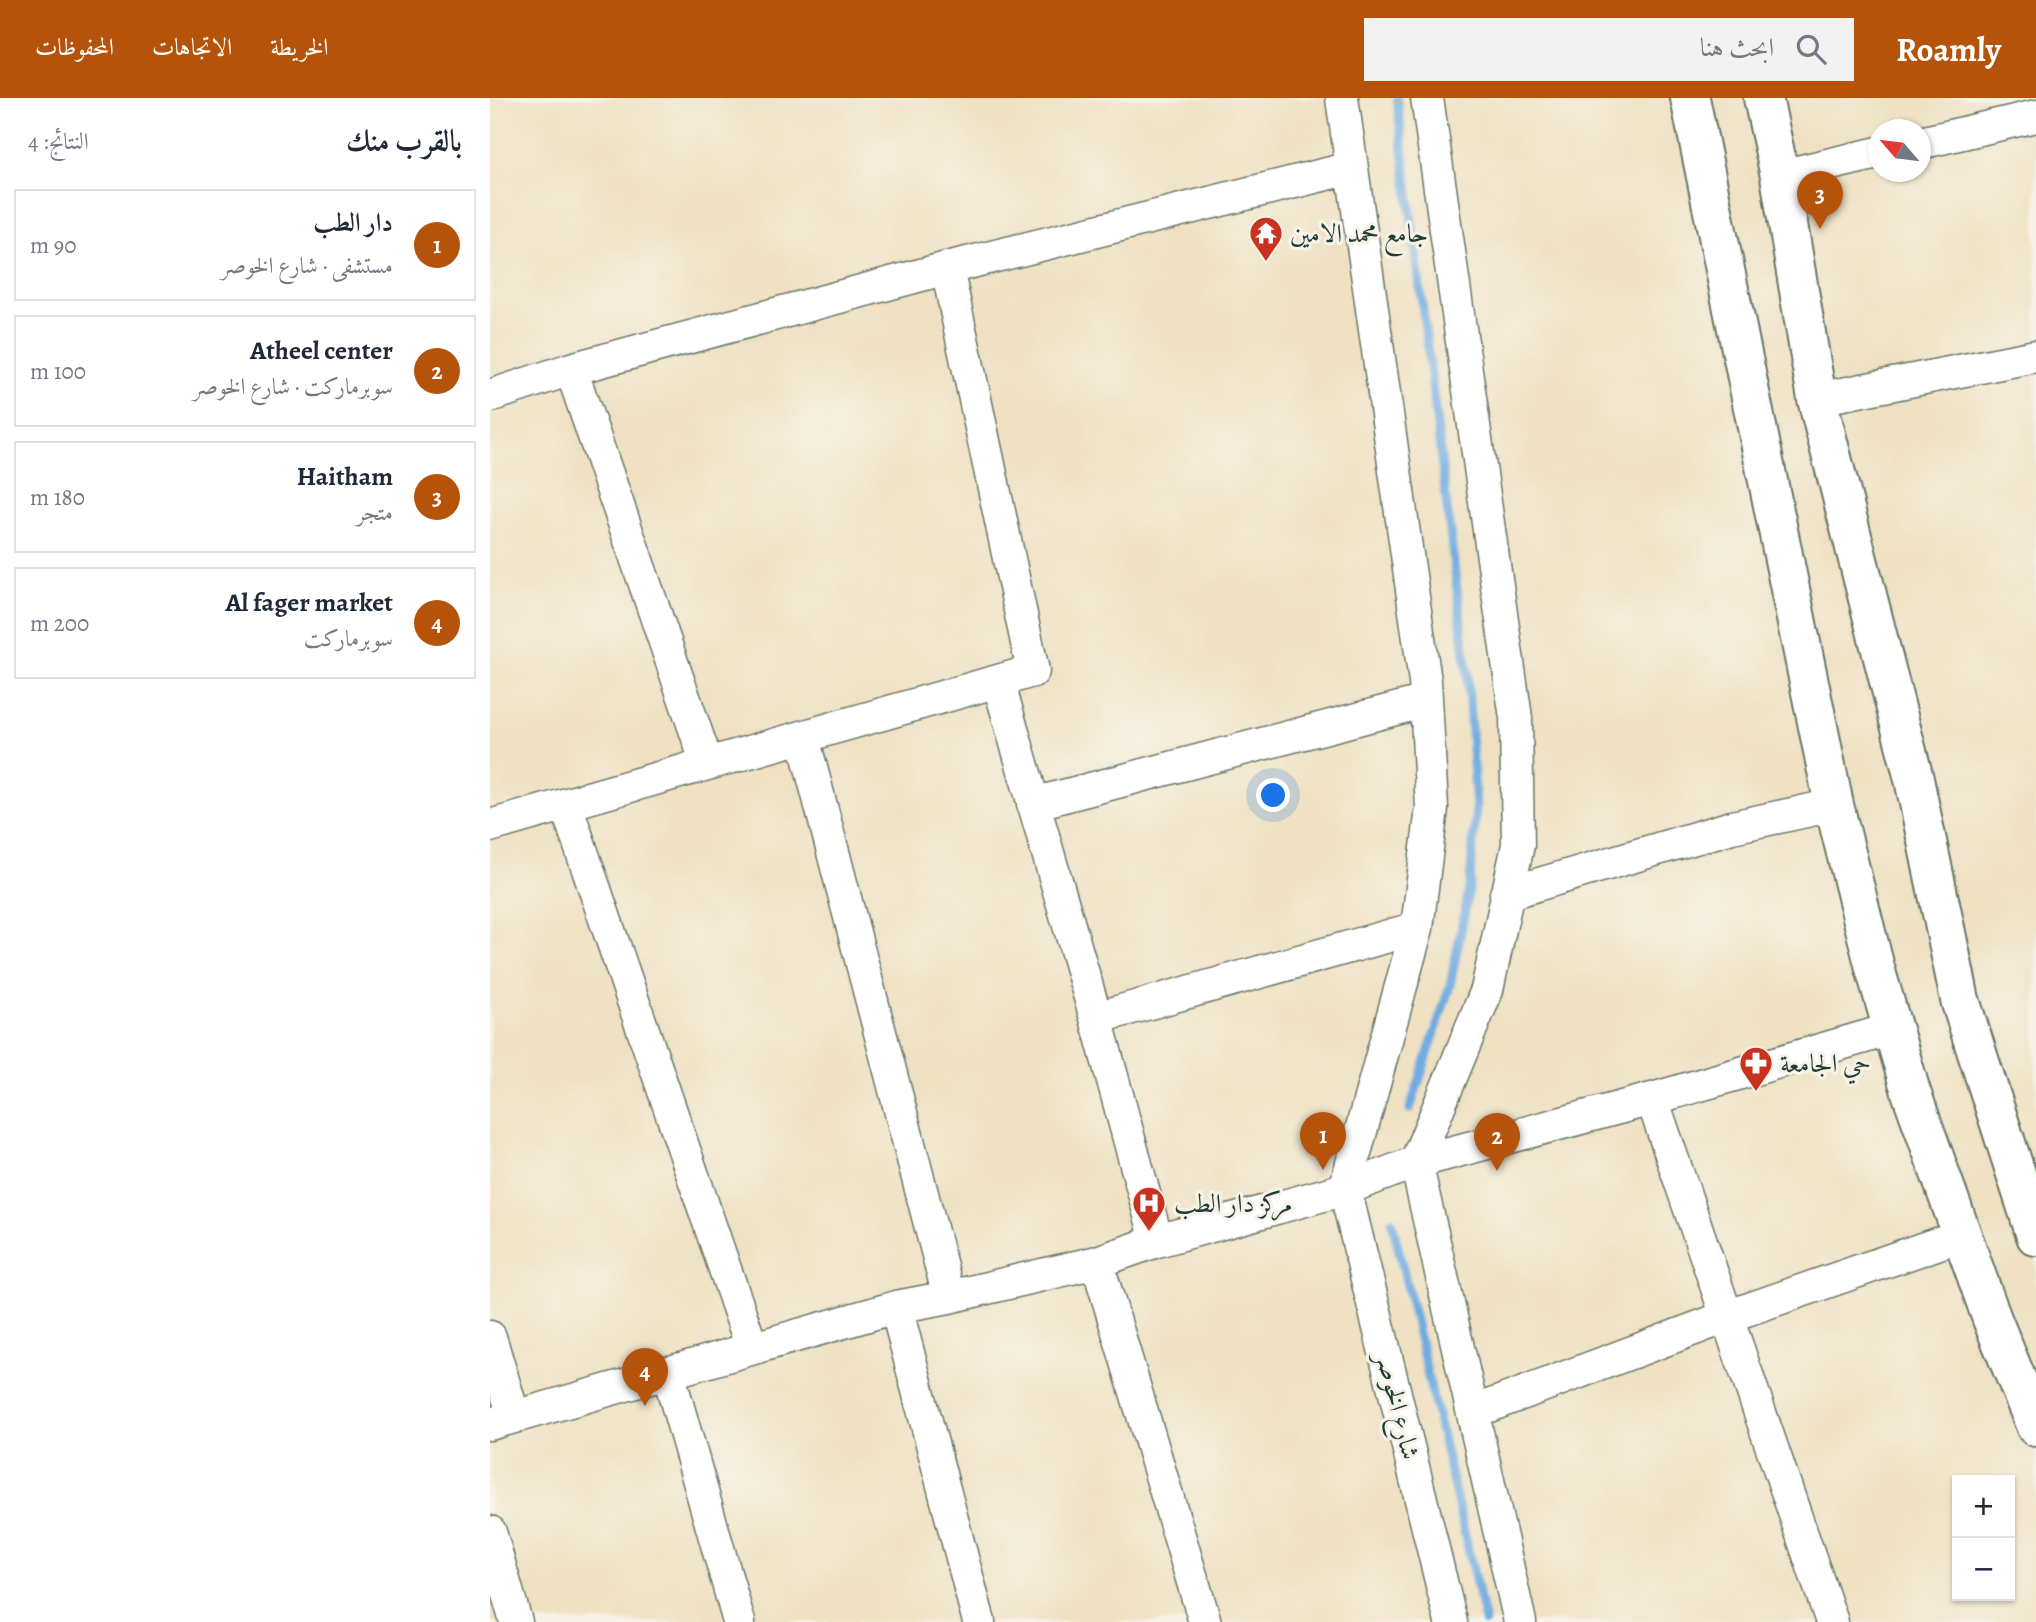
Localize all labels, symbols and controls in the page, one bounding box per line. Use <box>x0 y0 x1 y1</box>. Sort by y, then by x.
search box <box>1364 18 1854 81</box>
text: Roamly <box>1896 27 2001 72</box>
text: ابحث هنا <box>1700 30 1774 65</box>
icon: search <box>1792 30 1830 68</box>
text: المحفوظات <box>35 31 114 63</box>
text: الاتجاهات <box>152 31 232 63</box>
text: الخريطة <box>270 31 329 63</box>
north arrow <box>1868 119 1931 182</box>
text: بالقرب منك <box>346 121 462 161</box>
text: النتائج: 4 <box>28 126 89 157</box>
pin: 3 <box>1797 171 1843 229</box>
text: دار الطب <box>313 205 393 240</box>
temple icon: جامع محمد الامين <box>1247 214 1285 263</box>
place label: جامع محمد الامين <box>1290 216 1428 257</box>
text: 90 m <box>30 230 76 261</box>
text: 1 <box>433 230 441 261</box>
text: مستشفى · شارع الخوصر <box>221 250 393 281</box>
text: Atheel center <box>250 333 393 368</box>
text: 100 m <box>30 356 86 387</box>
text: 2 <box>431 356 443 387</box>
text: سوبرماركت · شارع الخوصر <box>193 371 393 402</box>
text: Haitham <box>297 459 393 494</box>
text: 180 m <box>30 482 85 513</box>
text: 3 <box>432 482 442 513</box>
text: متجر <box>357 497 393 528</box>
text: Al fager market <box>225 585 393 620</box>
text: 200 m <box>30 608 89 639</box>
text: 4 <box>432 608 442 639</box>
text: سوبرماركت <box>304 623 393 654</box>
your location <box>1256 778 1290 812</box>
pharmacy icon: حي الجامعة <box>1737 1044 1775 1093</box>
place label: حي الجامعة <box>1780 1046 1871 1085</box>
pin: 1 <box>1300 1112 1346 1170</box>
pin: 2 <box>1474 1113 1520 1171</box>
hospital icon: مركز دار الطب <box>1130 1184 1168 1233</box>
place label: مركز دار الطب <box>1174 1186 1293 1221</box>
street label: شارع الخوصر <box>1363 1346 1428 1464</box>
pin: 4 <box>622 1348 668 1406</box>
map controls <box>1952 1475 2015 1601</box>
button: + <box>1952 1475 2015 1538</box>
button: − <box>1952 1538 2015 1601</box>

